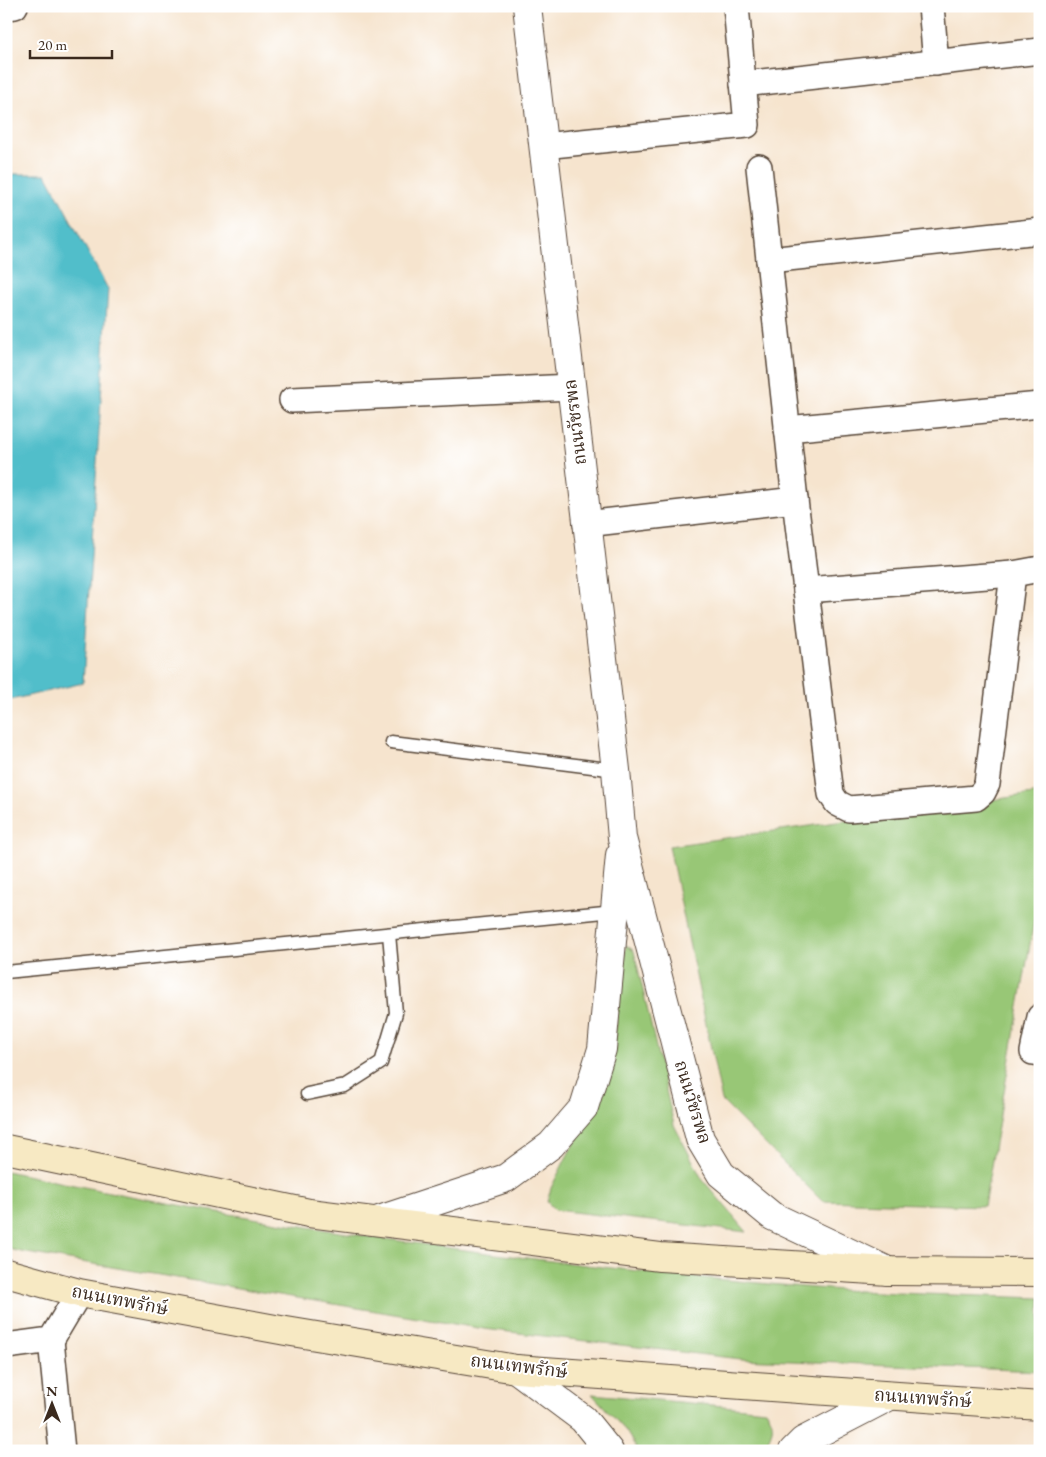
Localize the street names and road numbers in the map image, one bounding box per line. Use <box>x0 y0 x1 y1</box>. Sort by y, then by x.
street label: ถนนวัชรพล <box>558 378 591 466</box>
street label: ถนนวัชรพล <box>670 1057 717 1147</box>
street label: ถนนเทพรักษ์ <box>70 1279 171 1320</box>
street label: ถนนเทพรักษ์ <box>469 1348 570 1383</box>
street label: ถนนเทพรักษ์ <box>873 1383 973 1412</box>

